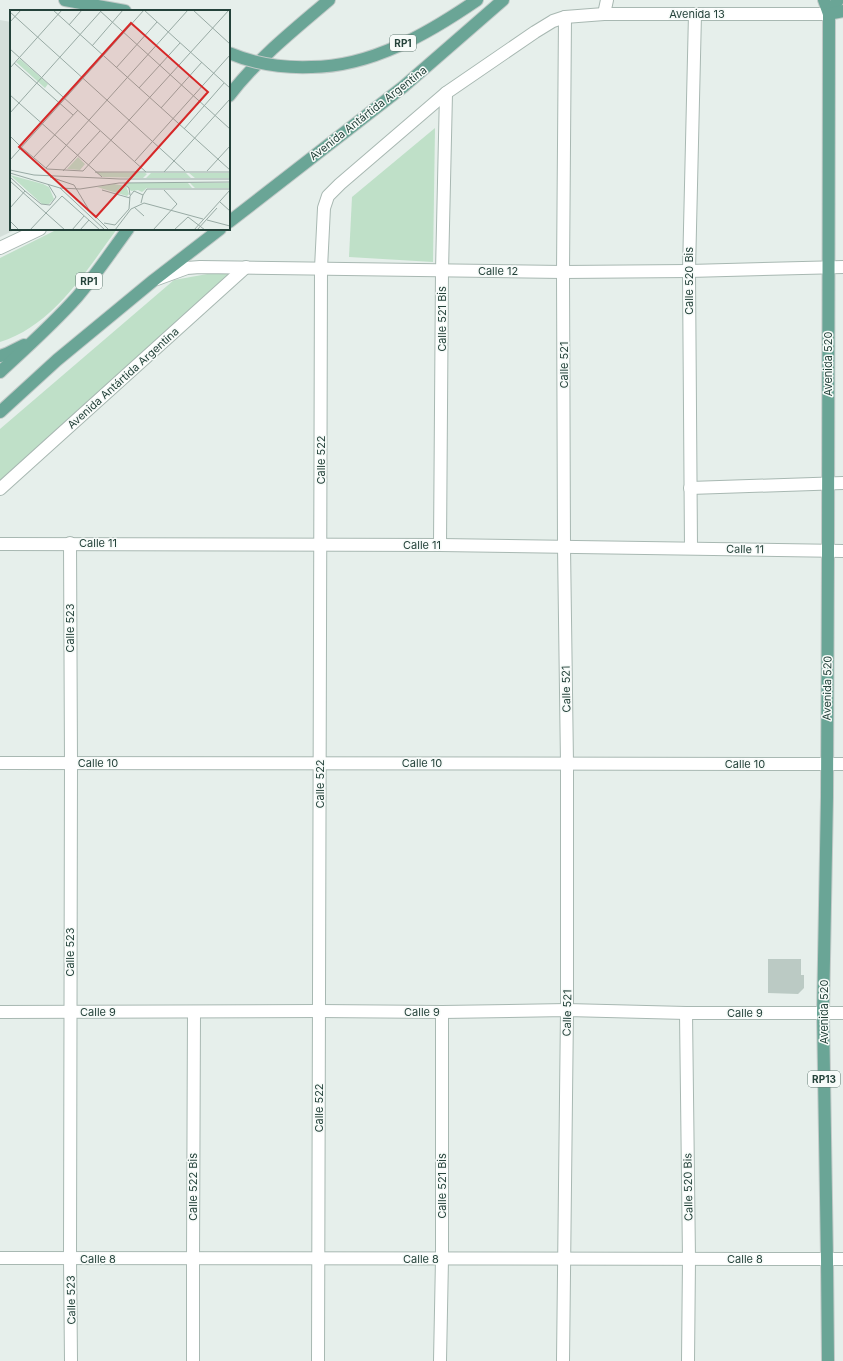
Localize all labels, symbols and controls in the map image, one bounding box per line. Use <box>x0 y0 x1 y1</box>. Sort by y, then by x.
street label: Avenida 13 <box>669 7 725 21</box>
inset map <box>10 10 230 230</box>
road number: RP1 <box>390 35 416 51</box>
street label: Avenida Antártida Argentina <box>307 63 429 163</box>
street label: Calle 520 Bis <box>682 247 696 315</box>
street label: Calle 12 <box>478 264 518 278</box>
road number: RP1 <box>76 273 102 289</box>
street label: Calle 521 Bis <box>435 286 449 352</box>
street label: Avenida Antártida Argentina <box>64 324 182 432</box>
street label: Avenida 520 <box>821 332 835 396</box>
street label: Calle 521 <box>557 342 571 388</box>
street label: Calle 522 <box>314 435 328 485</box>
street label: Calle 11 <box>79 536 117 550</box>
street label: Calle 11 <box>403 538 441 552</box>
street label: Calle 11 <box>726 542 764 556</box>
street label: Calle 523 <box>63 603 77 653</box>
street label: Avenida 520 <box>819 655 835 720</box>
street label: Calle 521 <box>559 665 573 713</box>
street label: Calle 10 <box>78 756 118 770</box>
street label: Calle 10 <box>402 756 442 770</box>
street label: Calle 10 <box>725 757 765 771</box>
street label: Calle 522 <box>313 759 327 809</box>
street label: Calle 523 <box>63 927 77 977</box>
street label: Avenida 520 <box>817 980 831 1044</box>
street label: Calle 521 <box>560 989 574 1037</box>
street label: Calle 9 <box>80 1005 116 1019</box>
street label: Calle 9 <box>404 1005 440 1019</box>
street label: Calle 9 <box>727 1006 763 1020</box>
road number: RP13 <box>808 1071 840 1087</box>
street label: Calle 522 <box>312 1083 326 1133</box>
street label: Calle 522 Bis <box>186 1153 200 1221</box>
street label: Calle 521 Bis <box>435 1153 449 1219</box>
street label: Calle 520 Bis <box>680 1153 696 1221</box>
street label: Calle 8 <box>80 1252 116 1266</box>
street label: Calle 8 <box>403 1252 439 1266</box>
street label: Calle 8 <box>727 1252 763 1266</box>
street label: Calle 523 <box>64 1275 78 1325</box>

